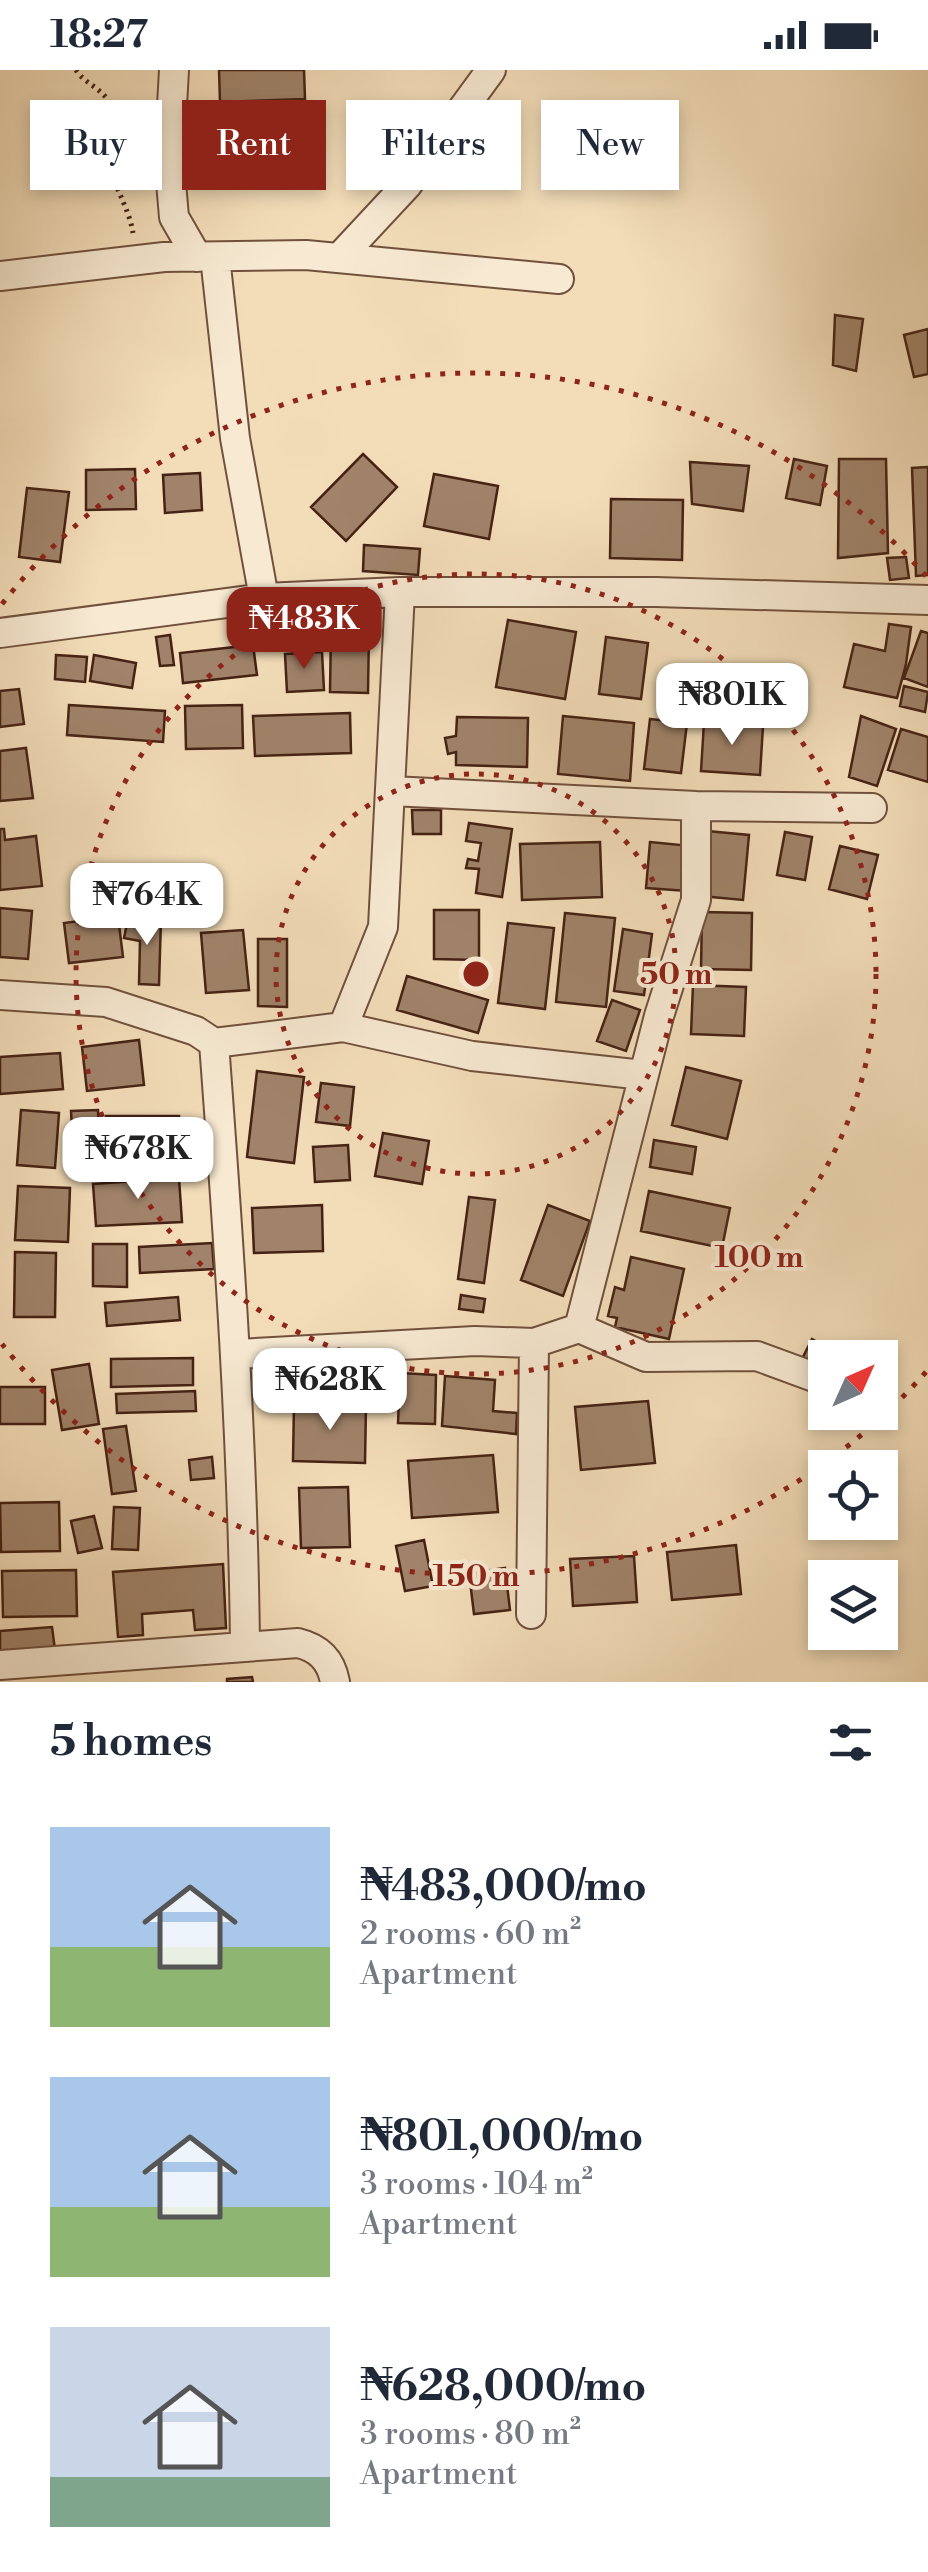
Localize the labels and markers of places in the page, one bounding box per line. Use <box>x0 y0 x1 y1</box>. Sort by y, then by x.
pin: ₦483K <box>234 587 374 672</box>
pin: ₦801K <box>662 663 802 748</box>
pin: ₦764K <box>77 863 217 948</box>
centre of rings <box>458 956 494 992</box>
pin: ₦678K <box>68 1117 208 1202</box>
pin: ₦628K <box>260 1348 400 1433</box>

